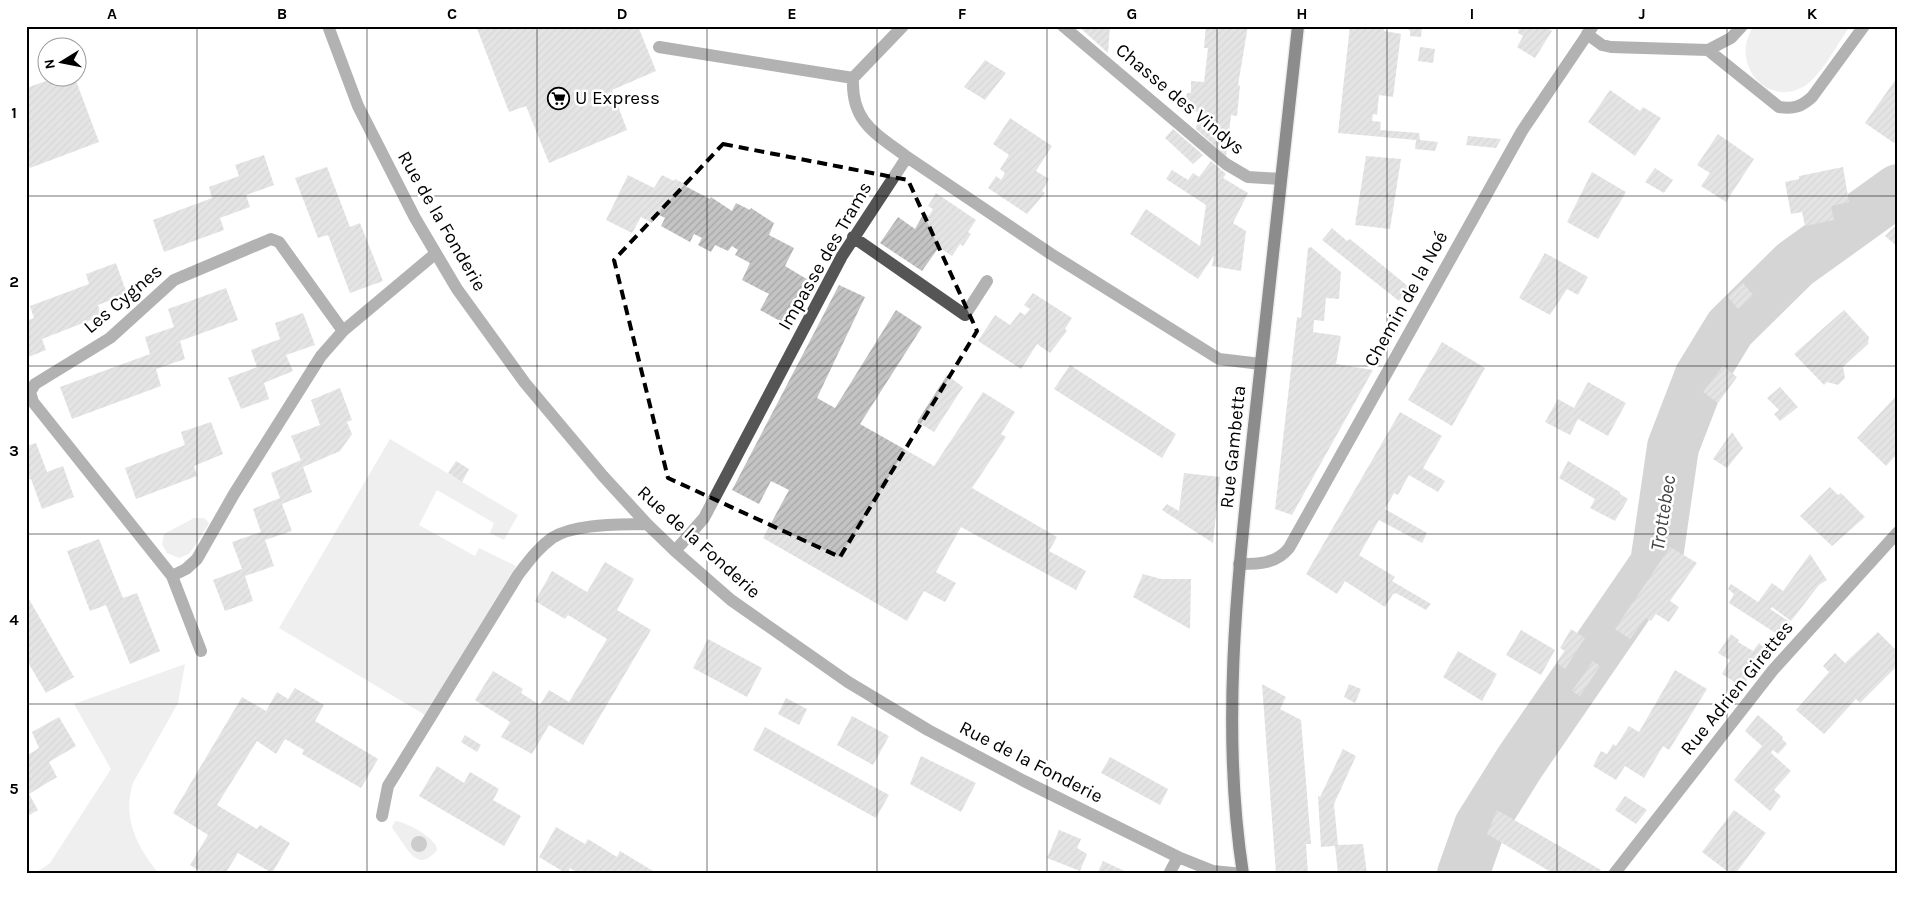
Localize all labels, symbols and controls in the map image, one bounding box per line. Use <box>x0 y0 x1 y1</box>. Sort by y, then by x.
text: A <box>107 4 117 23</box>
text: B <box>277 4 287 23</box>
text: C <box>447 4 457 23</box>
text: D <box>617 4 628 23</box>
text: E <box>787 4 797 23</box>
text: F <box>958 4 967 23</box>
text: G <box>1127 4 1137 23</box>
text: H <box>1296 4 1308 23</box>
text: I <box>1470 4 1474 23</box>
text: J <box>1638 4 1646 23</box>
text: K <box>1807 4 1818 23</box>
north arrow <box>38 38 88 88</box>
street label: Chasse des Vindys <box>1111 39 1249 159</box>
text: N <box>40 58 59 71</box>
supermarket icon: U Express <box>547 86 571 110</box>
place label: U Express <box>575 87 660 109</box>
text: 1 <box>11 103 17 122</box>
street label: Rue de la Fonderie <box>393 147 491 295</box>
street label: Impasse des Trams <box>774 178 876 334</box>
street label: Chemin de la Noé <box>1360 228 1452 370</box>
street label: Les Cygnes <box>79 260 167 338</box>
text: 2 <box>9 272 19 291</box>
street label: Rue Gambetta <box>1216 384 1250 510</box>
text: 3 <box>9 441 19 460</box>
water label: Trottebec <box>1646 474 1680 552</box>
street label: Rue de la Fonderie <box>633 481 765 603</box>
text: 4 <box>9 610 19 629</box>
street label: Rue Adrien Girettes <box>1676 616 1798 760</box>
street label: Rue de la Fonderie <box>956 716 1106 808</box>
text: 5 <box>9 779 19 798</box>

